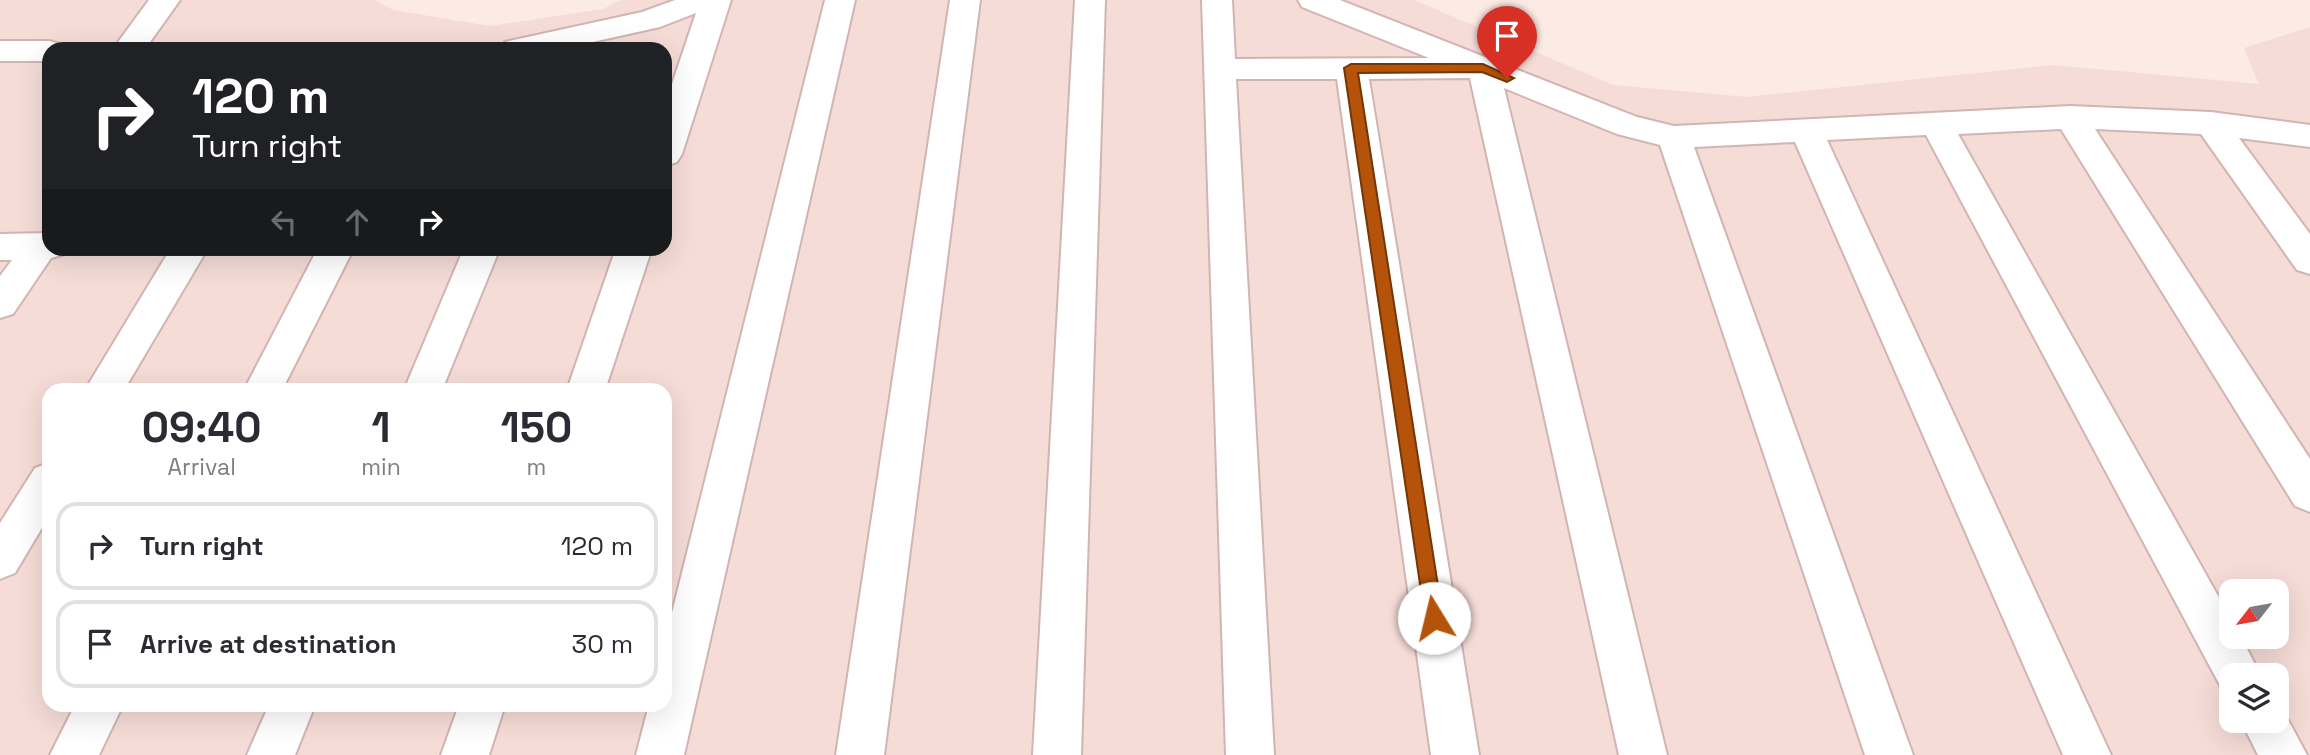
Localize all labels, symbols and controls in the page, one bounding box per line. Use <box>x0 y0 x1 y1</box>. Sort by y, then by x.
pin <box>1477 6 1537 78</box>
icon: arrive <box>1488 17 1526 55</box>
text: 120 m <box>192 65 329 127</box>
icon: right <box>77 70 168 161</box>
text: Turn right <box>192 126 342 166</box>
icon: left <box>265 203 303 241</box>
icon: ahead <box>338 203 376 241</box>
icon: right <box>411 203 449 241</box>
text: 09:40 <box>142 401 261 454</box>
text: 1 <box>372 401 391 454</box>
text: 150 <box>501 401 572 454</box>
text: Arrival <box>167 452 236 482</box>
text: min <box>361 452 401 482</box>
text: m <box>527 452 546 482</box>
icon: right <box>81 527 119 565</box>
text: Turn right <box>140 529 264 563</box>
text: 120 m <box>561 529 633 563</box>
north arrow <box>2219 579 2289 649</box>
map controls <box>2219 579 2289 733</box>
position arrow <box>1397 581 1471 655</box>
icon: arrive <box>81 625 119 663</box>
text: Arrive at destination <box>140 627 397 661</box>
text: 30 m <box>572 627 633 661</box>
button: layers <box>2219 663 2289 733</box>

